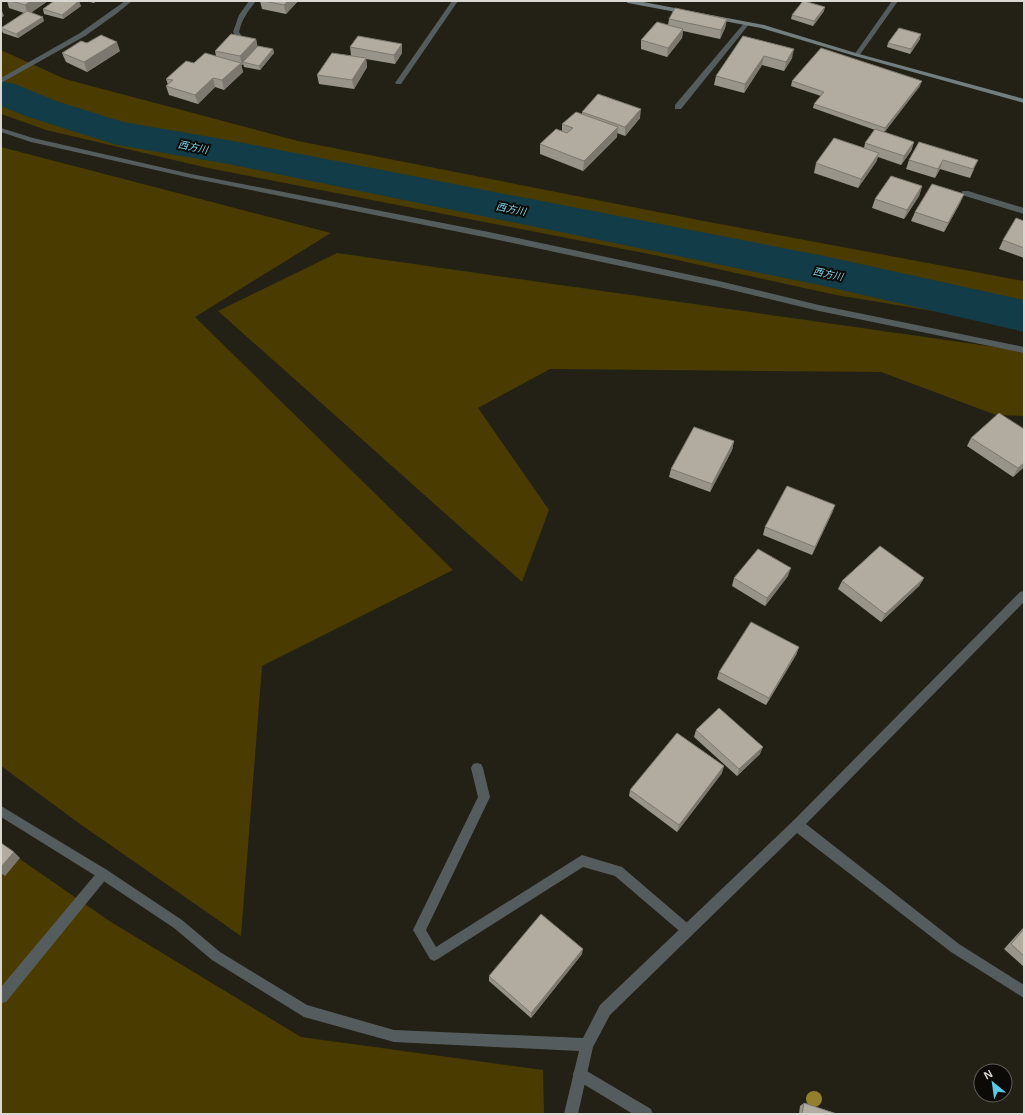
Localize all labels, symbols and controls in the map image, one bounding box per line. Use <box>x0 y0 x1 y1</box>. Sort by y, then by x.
water label: 西方川 <box>177 139 210 155</box>
water label: 西方川 <box>495 201 528 217</box>
water label: 西方川 <box>812 266 845 283</box>
north arrow <box>973 1063 1013 1103</box>
text: N <box>982 1067 995 1081</box>

